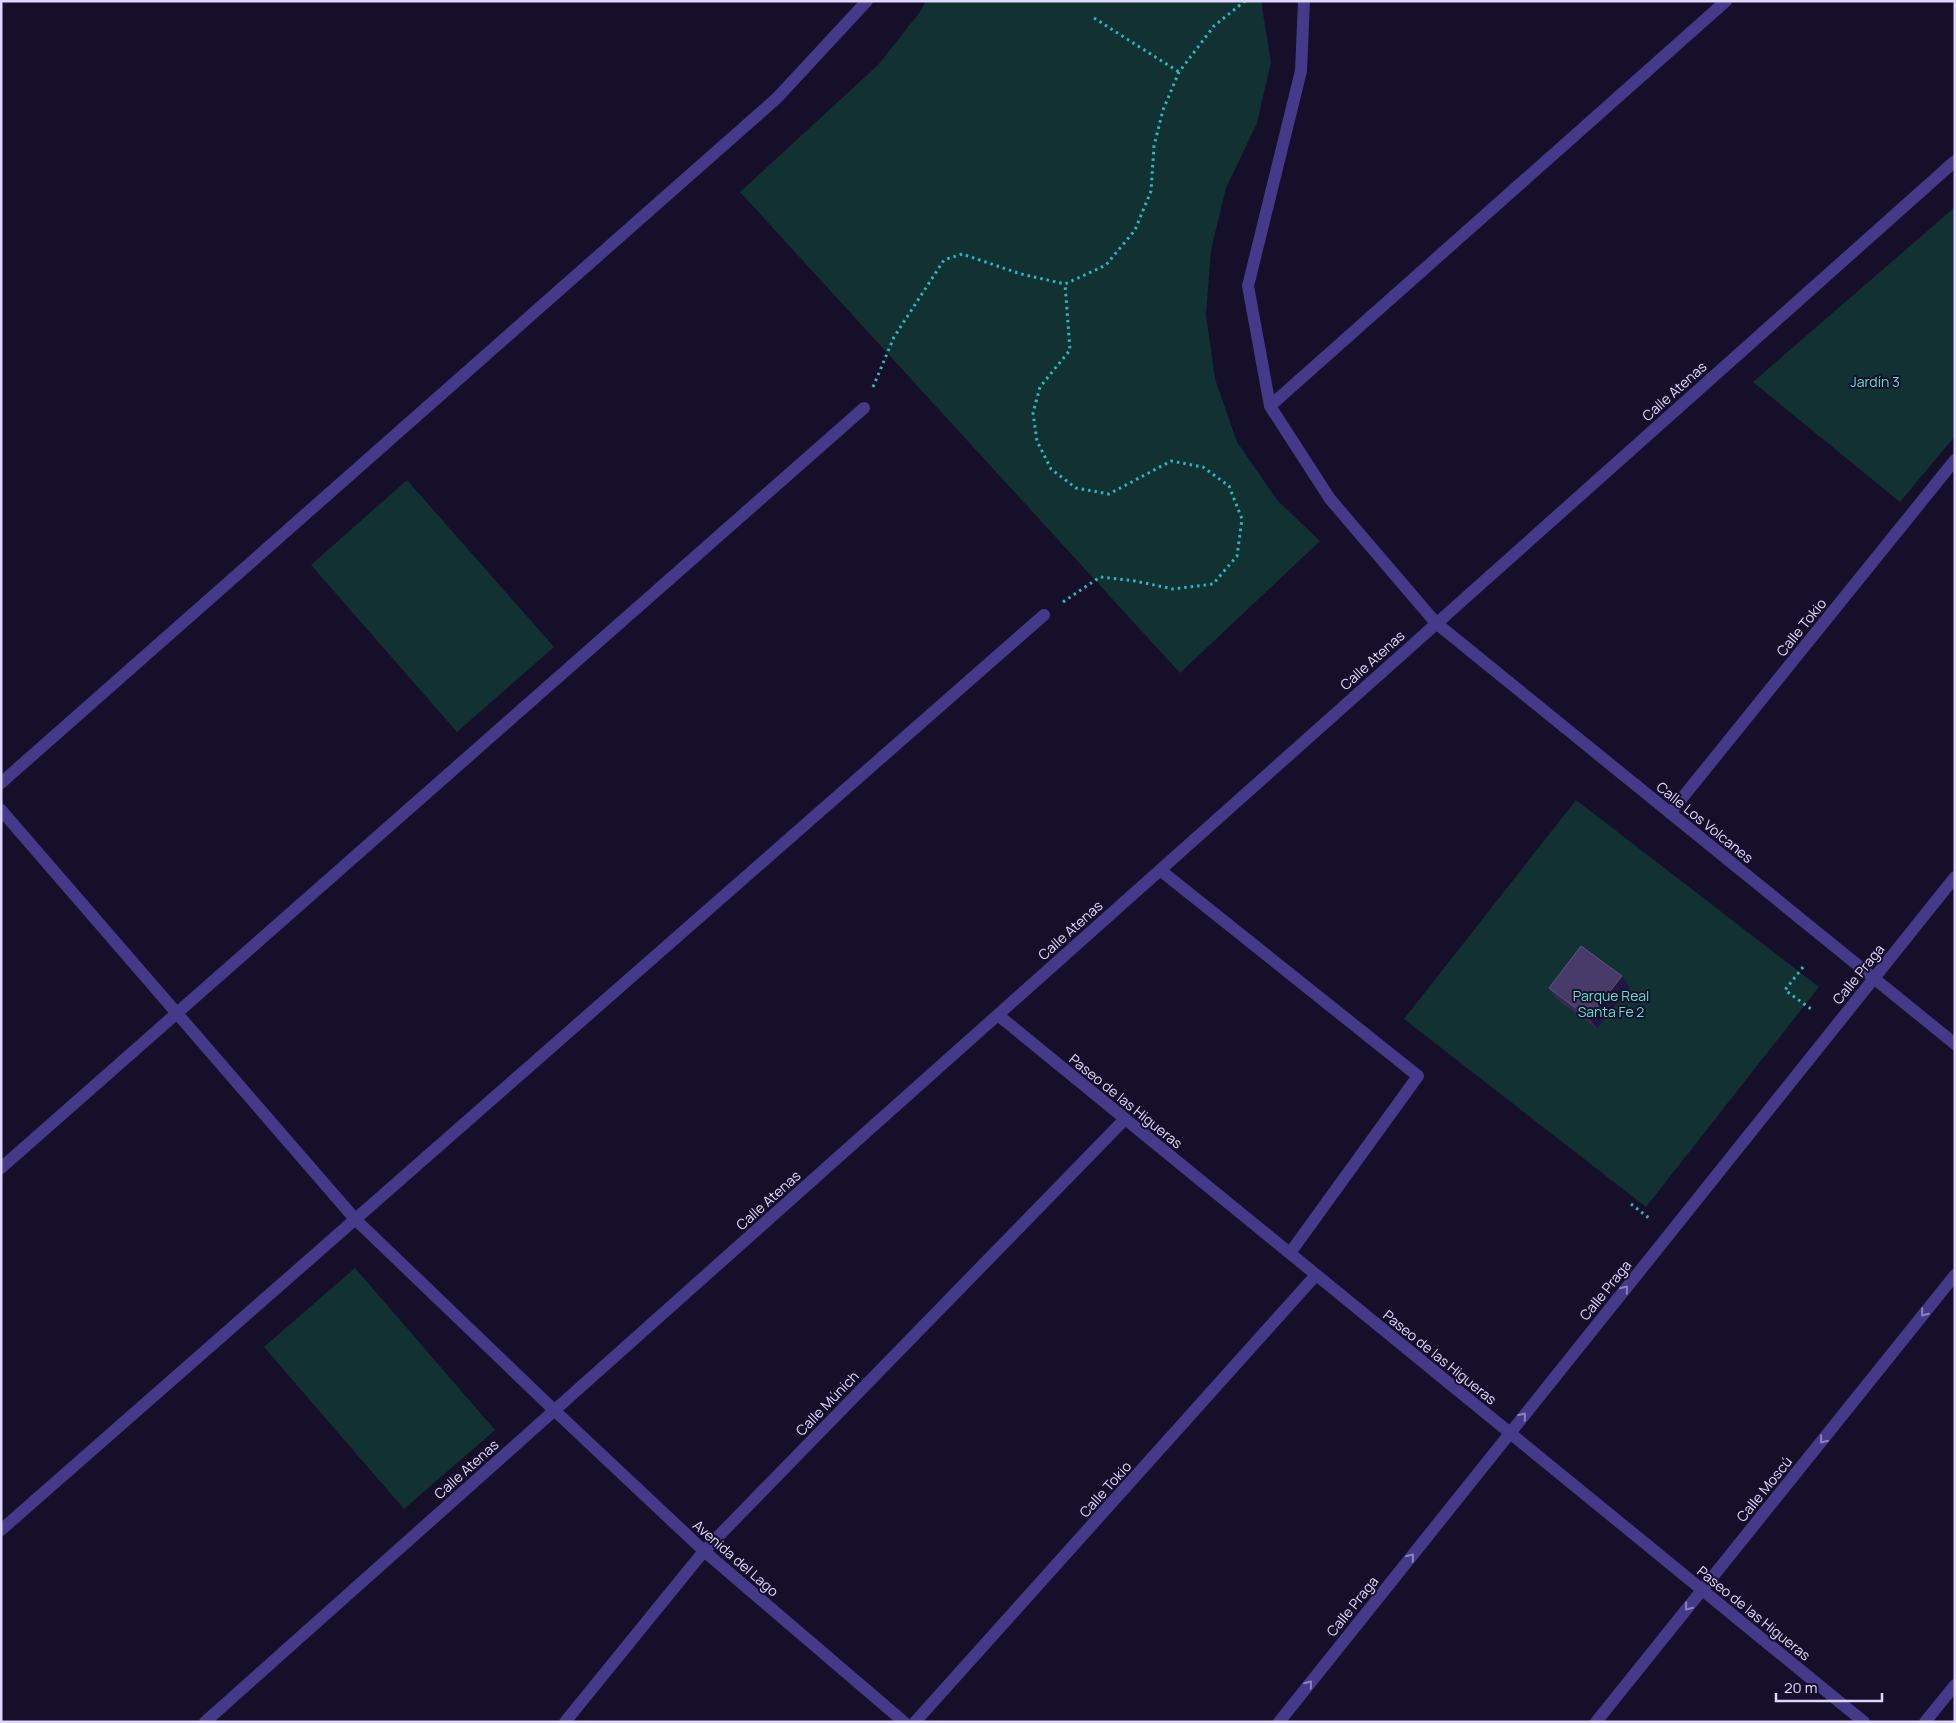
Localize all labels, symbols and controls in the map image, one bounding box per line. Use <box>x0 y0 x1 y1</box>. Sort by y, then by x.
street label: Calle Atenas <box>1638 357 1710 425</box>
park label: Jardín 3 <box>1850 372 1900 391</box>
street label: Calle Tokio <box>1772 594 1830 660</box>
street label: Calle Atenas <box>1336 626 1408 694</box>
street label: Calle Los Volcanes <box>1653 777 1757 867</box>
street label: Calle Atenas <box>1034 896 1106 964</box>
street label: Calle Praga <box>1828 940 1888 1008</box>
park label: Parque Real Santa Fe 2 <box>1573 986 1649 1021</box>
street label: Paseo de las Higueras <box>1065 1049 1187 1153</box>
street label: Calle Atenas <box>732 1166 804 1234</box>
street label: Calle Praga <box>1575 1256 1635 1324</box>
one-way arrow <box>1619 1286 1627 1295</box>
street label: Paseo de las Higueras <box>1379 1305 1501 1409</box>
one-way arrow <box>1922 1307 1930 1316</box>
street label: Calle Múnich <box>791 1367 863 1439</box>
one-way arrow <box>1518 1413 1526 1422</box>
one-way arrow <box>1820 1434 1828 1443</box>
street label: Calle Atenas <box>430 1435 502 1503</box>
street label: Calle Moscú <box>1732 1452 1796 1526</box>
street label: Calle Tokio <box>1075 1457 1135 1521</box>
street label: Avenida del Lago <box>689 1516 783 1600</box>
one-way arrow <box>1405 1554 1413 1563</box>
street label: Paseo de las Higueras <box>1693 1561 1815 1665</box>
street label: Calle Praga <box>1322 1572 1382 1640</box>
one-way arrow <box>1685 1602 1694 1611</box>
scale bar <box>1776 1670 1882 1702</box>
text: 20 m <box>1784 1677 1817 1698</box>
one-way arrow <box>1304 1681 1312 1690</box>

